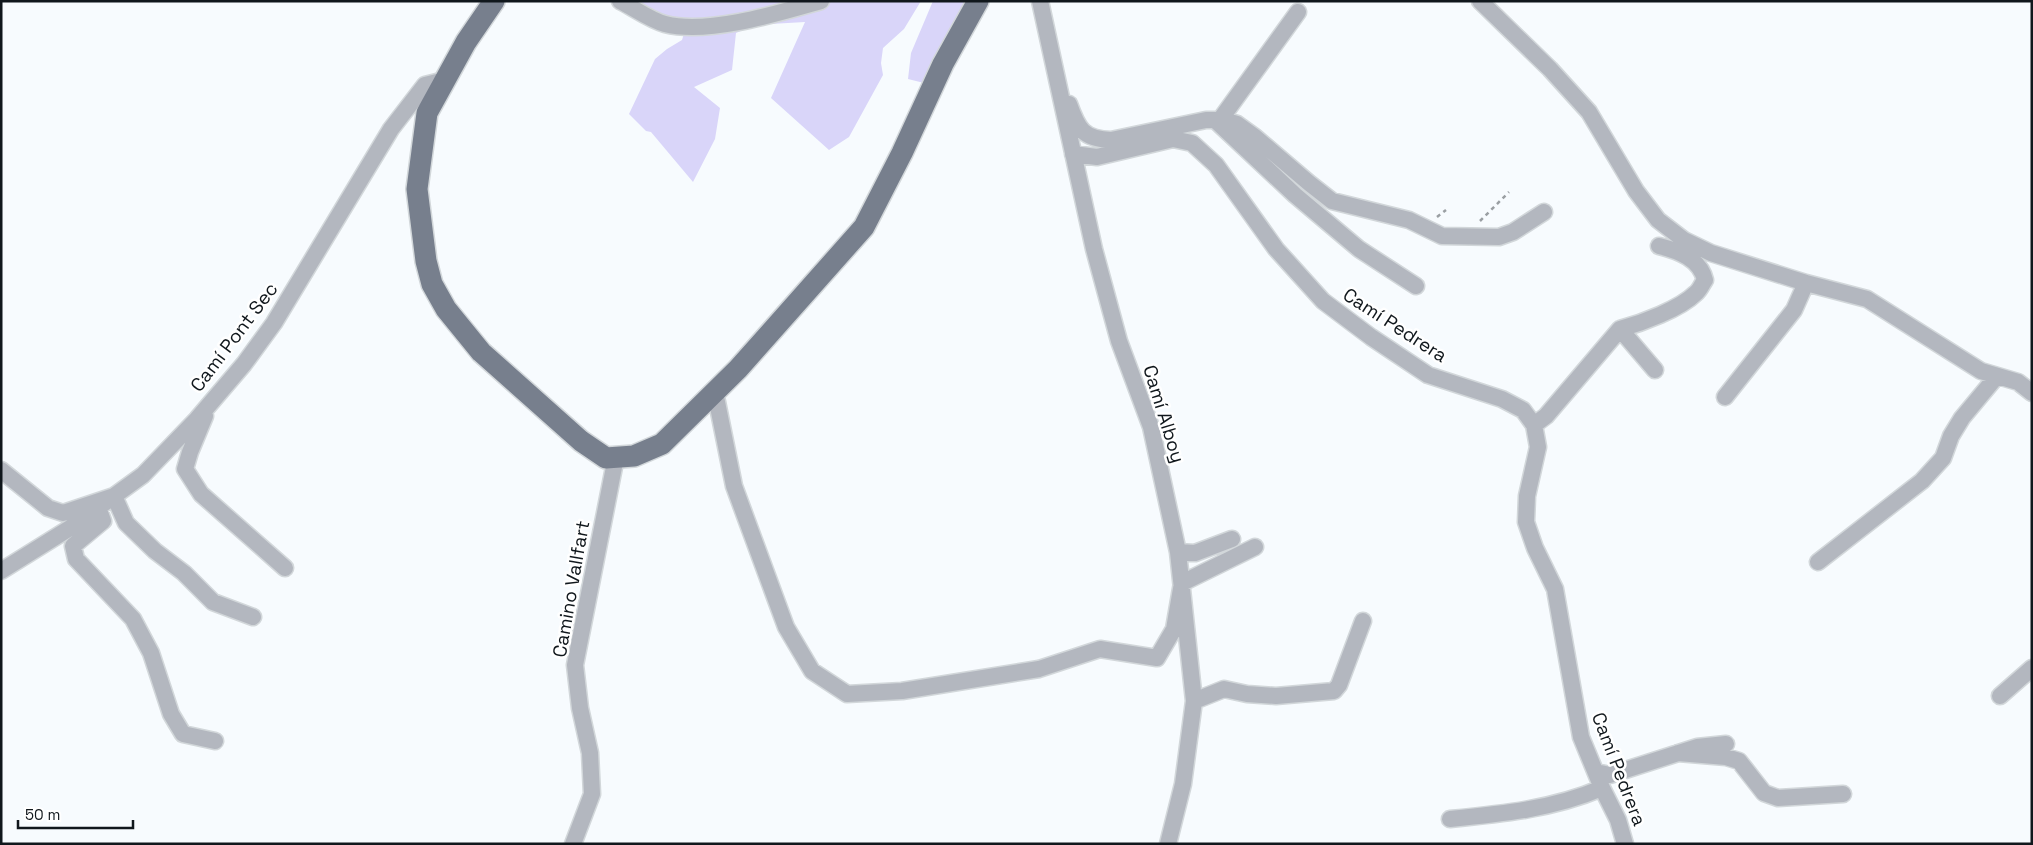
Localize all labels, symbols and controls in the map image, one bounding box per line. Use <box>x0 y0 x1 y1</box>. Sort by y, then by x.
street label: Camí Pont Sec <box>185 277 283 397</box>
street label: Camí Pedrera <box>1338 282 1452 368</box>
street label: Camí Alboy <box>1137 362 1191 466</box>
street label: Camino Vallfart <box>547 519 595 659</box>
street label: Camí Pedrera <box>1586 709 1652 829</box>
scale bar <box>18 798 132 830</box>
text: 50 m <box>25 805 60 824</box>

